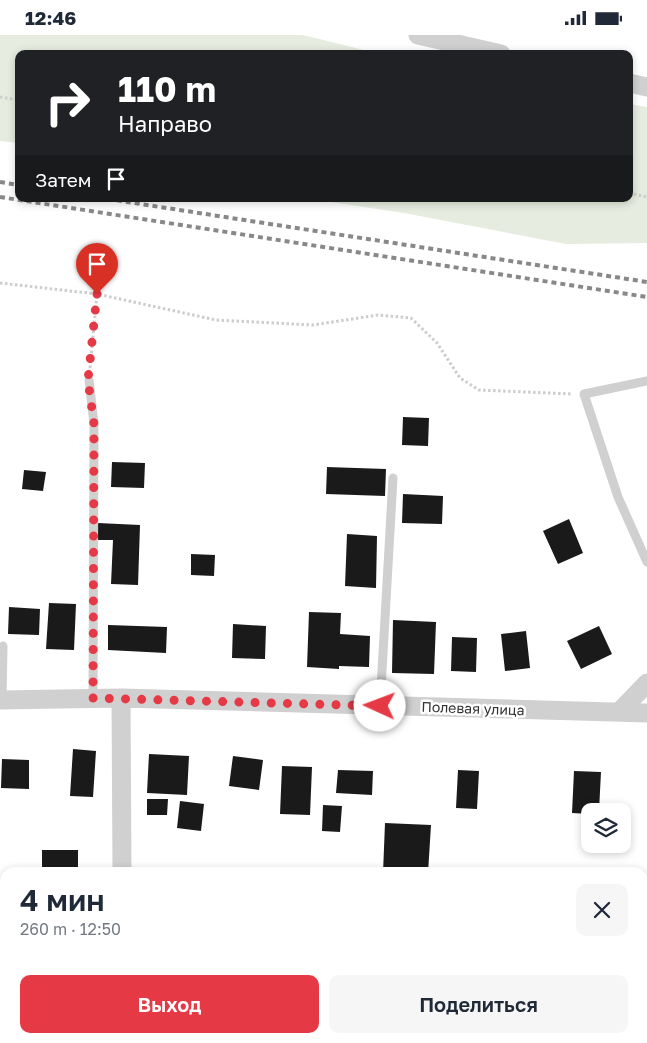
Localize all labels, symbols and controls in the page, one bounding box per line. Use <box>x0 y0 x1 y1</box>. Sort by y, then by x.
text: 12:46 <box>25 6 76 29</box>
text: 110 m <box>118 68 216 110</box>
icon: right <box>35 70 100 135</box>
text: Направо <box>118 110 212 137</box>
icon: arrive <box>102 165 130 193</box>
text: Затем <box>35 168 92 191</box>
pin <box>76 243 118 294</box>
icon: arrive <box>83 250 111 278</box>
position arrow <box>353 679 405 731</box>
street label: Полевая улица <box>421 698 525 718</box>
map controls <box>581 803 631 853</box>
button: layers <box>581 803 631 853</box>
text: 4 мин <box>20 882 105 918</box>
button: close <box>576 884 628 936</box>
text: 260 m · 12:50 <box>20 919 121 939</box>
button: Выход <box>20 975 319 1033</box>
button: Поделиться <box>329 975 628 1033</box>

